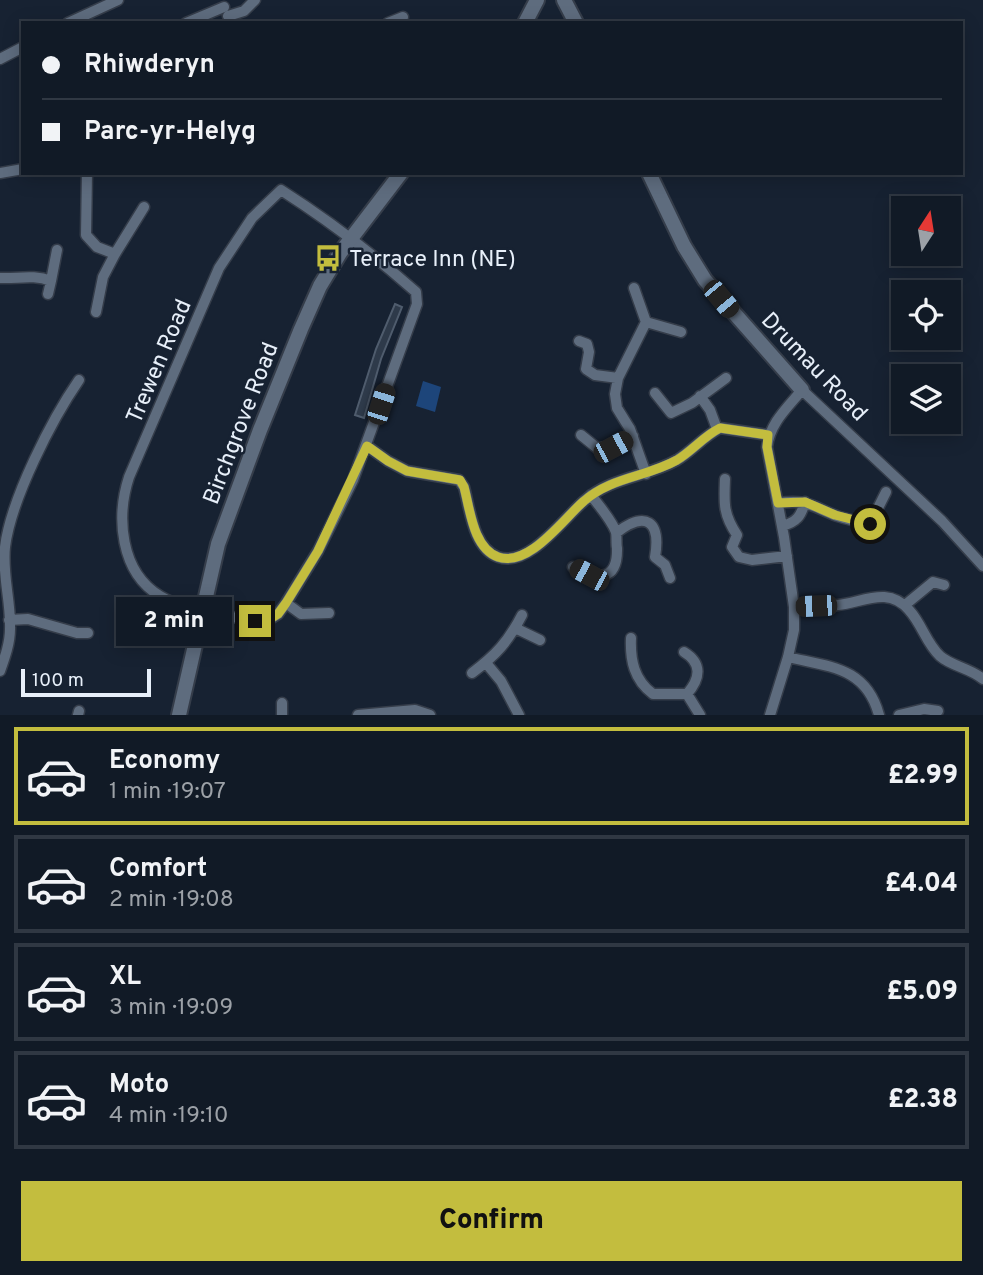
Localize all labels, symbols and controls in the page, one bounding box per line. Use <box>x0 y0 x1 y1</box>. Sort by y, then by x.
text: Rhiwderyn <box>84 49 215 82</box>
text: Parc-yr-Helyg <box>84 116 256 149</box>
north arrow <box>891 196 961 266</box>
map controls <box>891 196 961 434</box>
bus stop icon: Terrace Inn (NE) <box>313 243 343 273</box>
place label: Terrace Inn (NE) <box>349 246 516 275</box>
car <box>700 276 743 322</box>
button: locate <box>891 280 961 350</box>
street label: Trewen Road <box>121 295 200 429</box>
street label: Drumau Road <box>754 307 873 428</box>
street label: Birchgrove Road <box>198 339 287 509</box>
button: layers <box>891 364 961 434</box>
car <box>365 381 398 427</box>
car <box>590 428 637 466</box>
route start <box>854 508 886 540</box>
car <box>566 556 613 594</box>
car <box>795 595 838 617</box>
callout: 2 min <box>115 596 230 646</box>
route end <box>239 605 271 637</box>
text: 2 min <box>144 607 204 636</box>
scale bar <box>21 666 150 698</box>
text: 100 m <box>32 669 84 693</box>
icon: car <box>25 745 88 808</box>
text: Economy <box>109 745 220 778</box>
text: £2.99 <box>888 760 958 793</box>
text: 1 min · 19:07 <box>109 778 226 807</box>
icon: car <box>25 853 88 916</box>
text: Comfort <box>109 853 207 886</box>
text: £4.04 <box>885 868 958 901</box>
text: 2 min · 19:08 <box>109 886 234 915</box>
icon: car <box>25 961 88 1024</box>
text: XL <box>109 961 141 994</box>
text: £5.09 <box>887 976 958 1009</box>
text: 3 min · 19:09 <box>109 994 233 1023</box>
icon: car <box>25 1069 88 1132</box>
text: Moto <box>109 1069 169 1102</box>
text: £2.38 <box>888 1084 958 1117</box>
text: 4 min · 19:10 <box>109 1102 229 1131</box>
button: Confirm <box>21 1181 962 1261</box>

